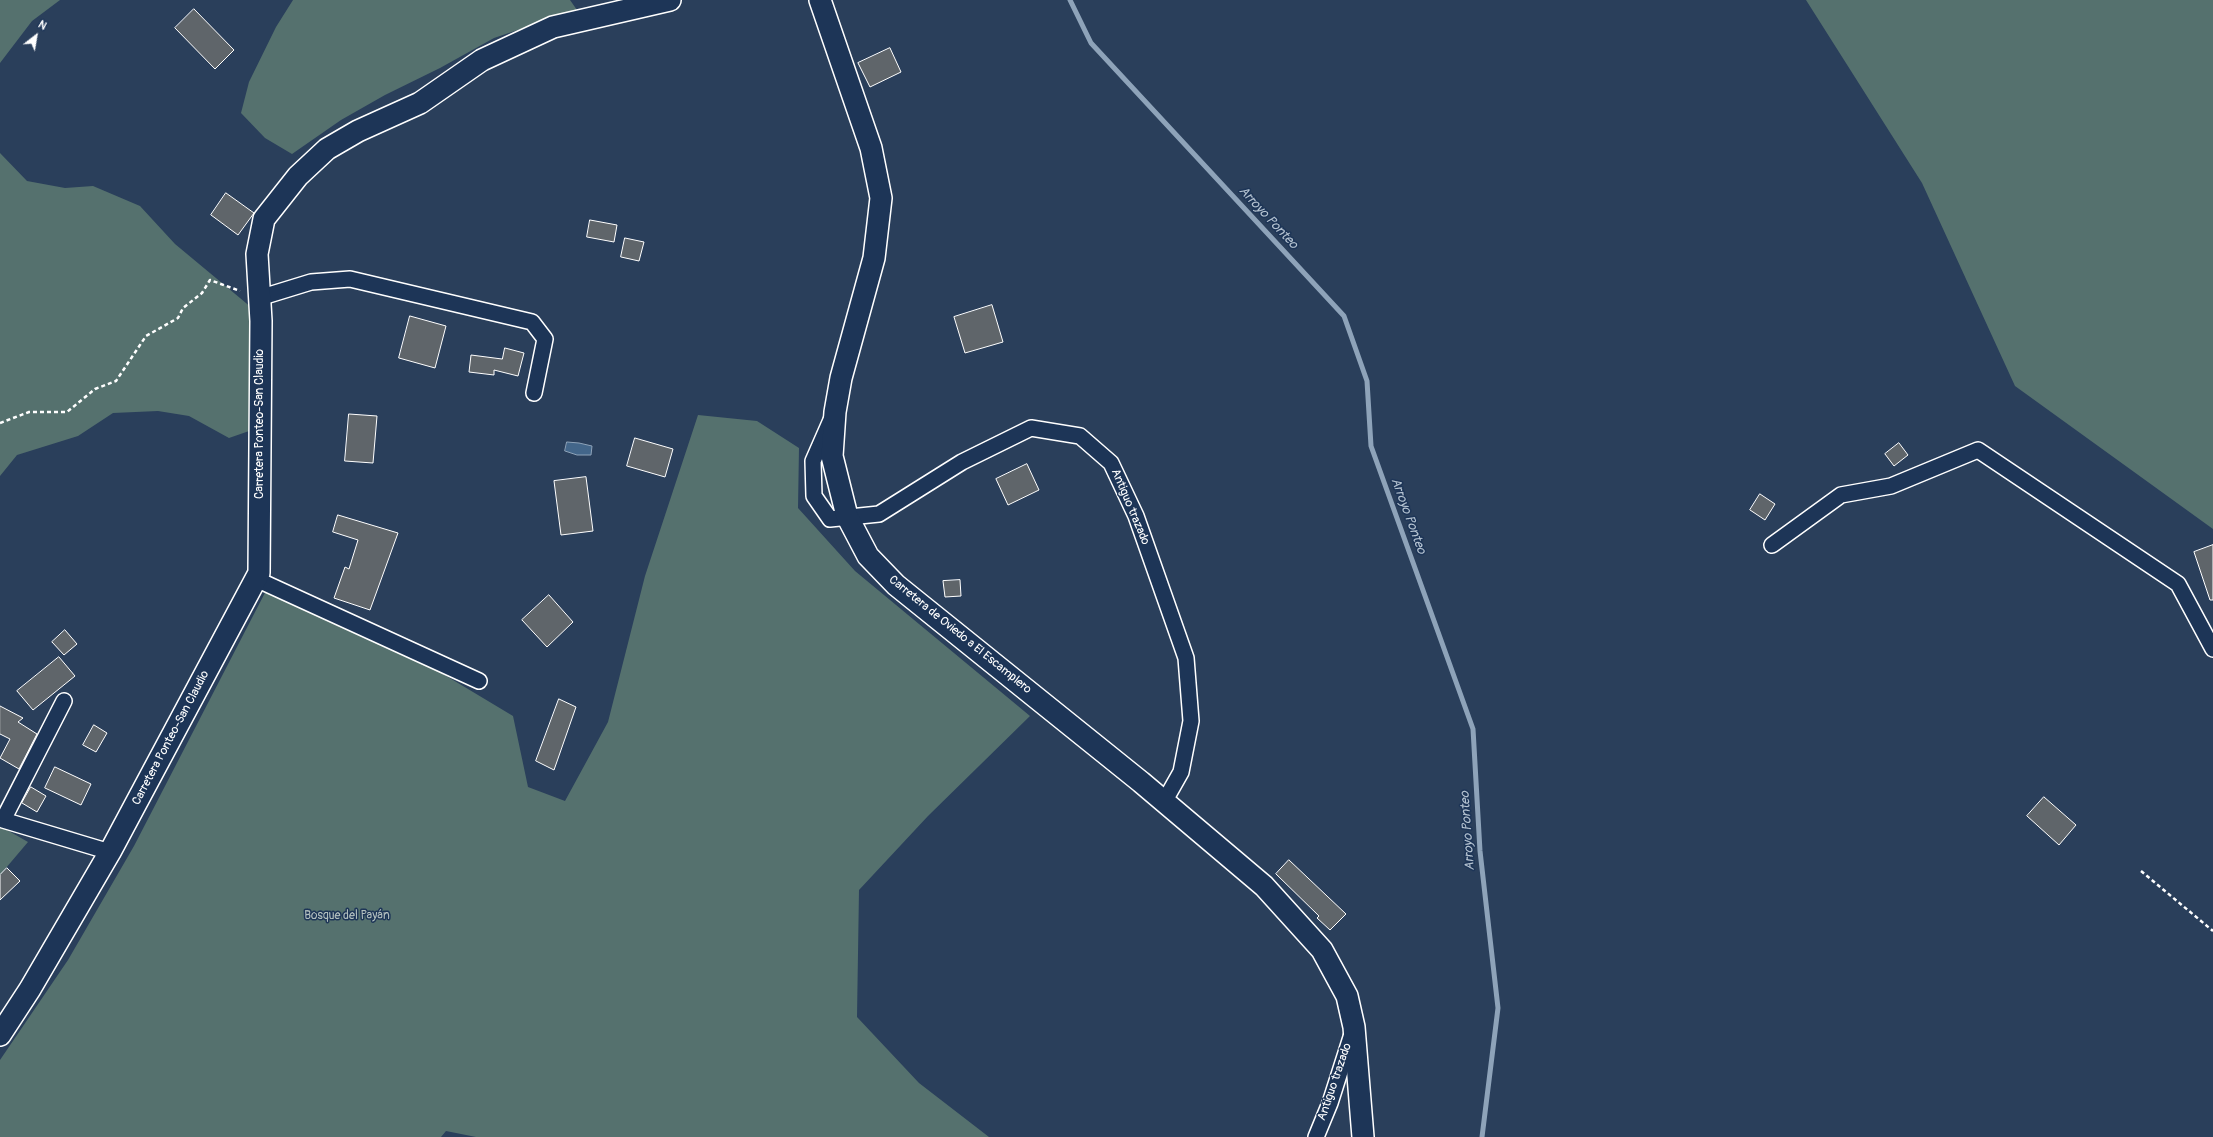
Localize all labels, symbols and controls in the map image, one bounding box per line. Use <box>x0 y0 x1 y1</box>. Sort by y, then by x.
north arrow <box>16 16 56 56</box>
text: N <box>36 18 49 33</box>
water label: Arroyo Ponteo <box>1235 184 1301 252</box>
street label: Carretera Ponteo-San Claudio <box>253 349 267 499</box>
street label: Antiguo trazado <box>1108 467 1152 547</box>
water label: Arroyo Ponteo <box>1387 476 1429 556</box>
street label: Carretera de Oviedo a El Escamplero <box>886 573 1034 697</box>
street label: Carretera Ponteo-San Claudio <box>129 668 213 808</box>
water label: Arroyo Ponteo <box>1457 791 1479 871</box>
park label: Bosque del Payán <box>304 909 390 923</box>
street label: Antiguo trazado <box>1315 1041 1355 1123</box>

